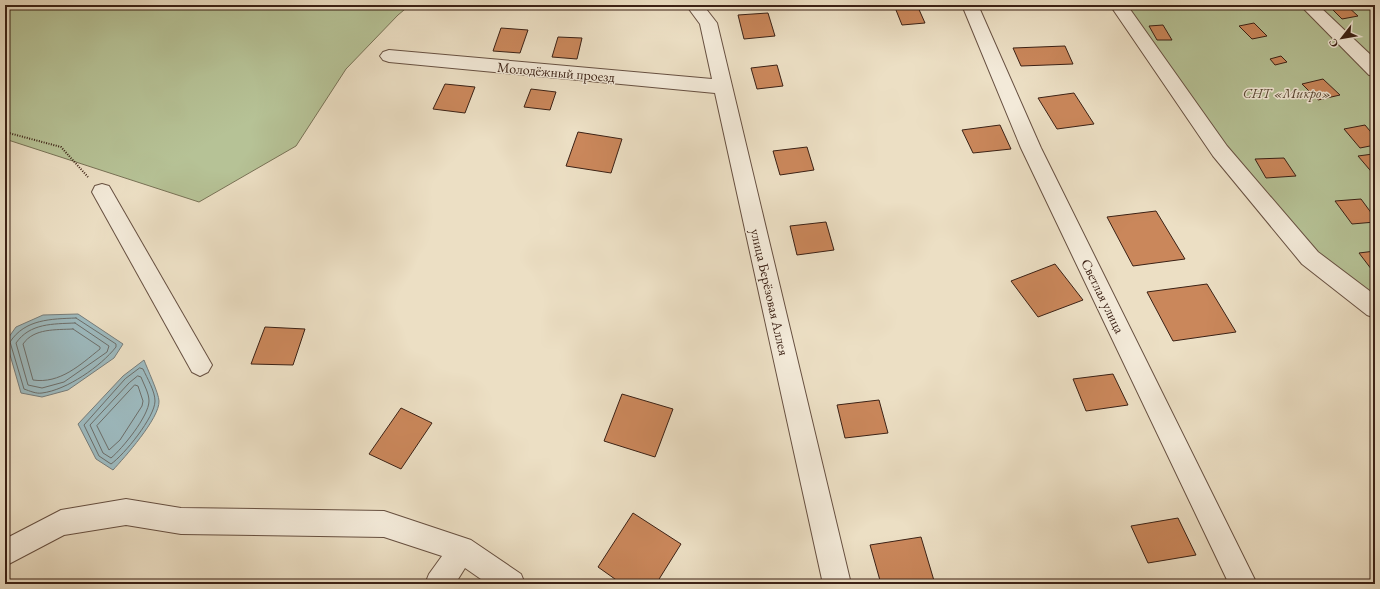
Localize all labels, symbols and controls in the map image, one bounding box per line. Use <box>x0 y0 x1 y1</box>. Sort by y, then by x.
north arrow <box>1322 18 1362 58</box>
text: С <box>1325 36 1341 50</box>
street label: Молодёжный проезд <box>496 58 616 86</box>
park label: СНТ «Микро» <box>1243 84 1331 102</box>
street label: улица Берёзовая Аллея <box>747 227 793 357</box>
street label: Светлая улица <box>1077 256 1129 337</box>

